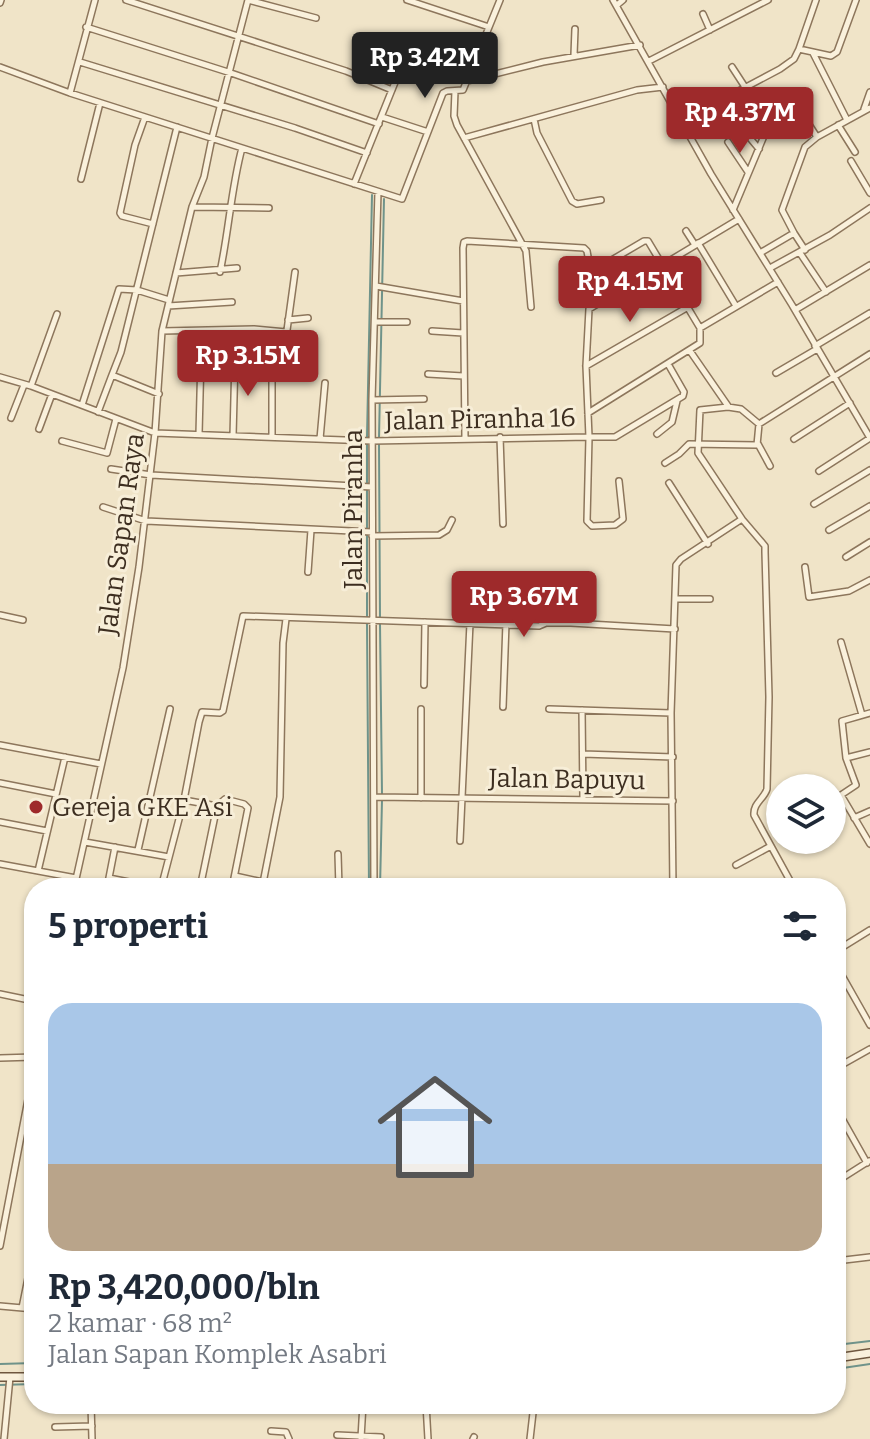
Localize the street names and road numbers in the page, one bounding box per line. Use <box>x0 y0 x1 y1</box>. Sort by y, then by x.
street label: Jalan Piranha 16 <box>383 402 576 437</box>
street label: Jalan Piranha <box>338 429 369 590</box>
street label: Jalan Sapan Raya <box>92 431 151 638</box>
street label: Jalan Bapuyu <box>487 763 646 796</box>

